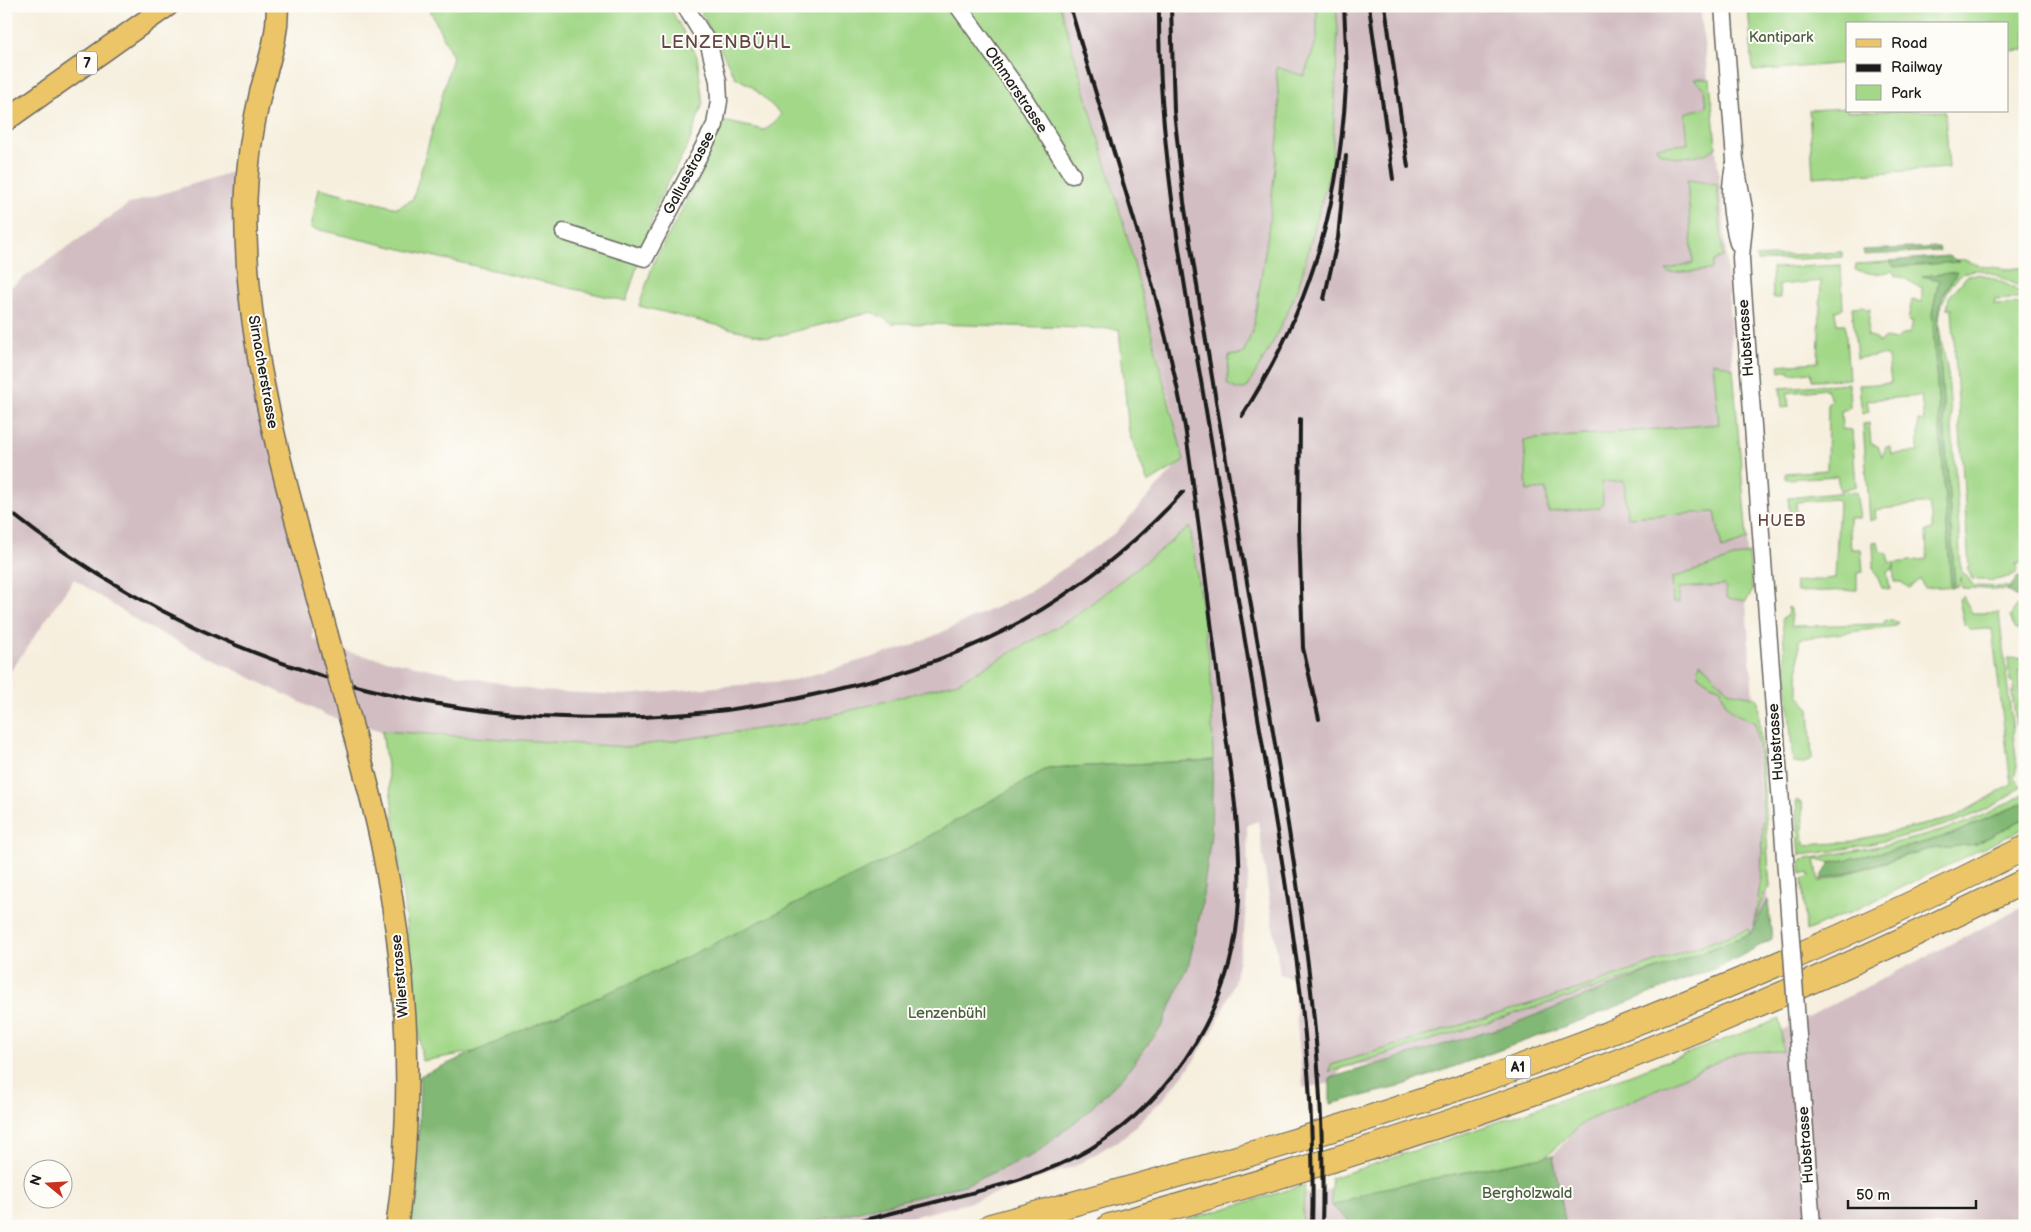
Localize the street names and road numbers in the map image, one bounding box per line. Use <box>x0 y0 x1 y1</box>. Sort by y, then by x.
street label: Othmarstrasse <box>980 43 1052 137</box>
road number: 7 <box>77 52 97 74</box>
street label: Gallusstrasse <box>659 128 719 218</box>
street label: Hubstrasse <box>1734 299 1758 377</box>
street label: Sirnacherstrasse <box>244 314 282 430</box>
street label: Hubstrasse <box>1764 703 1788 781</box>
street label: Wilerstrasse <box>387 934 413 1018</box>
road number: A1 <box>1506 1056 1530 1078</box>
street label: Hubstrasse <box>1794 1106 1818 1184</box>

